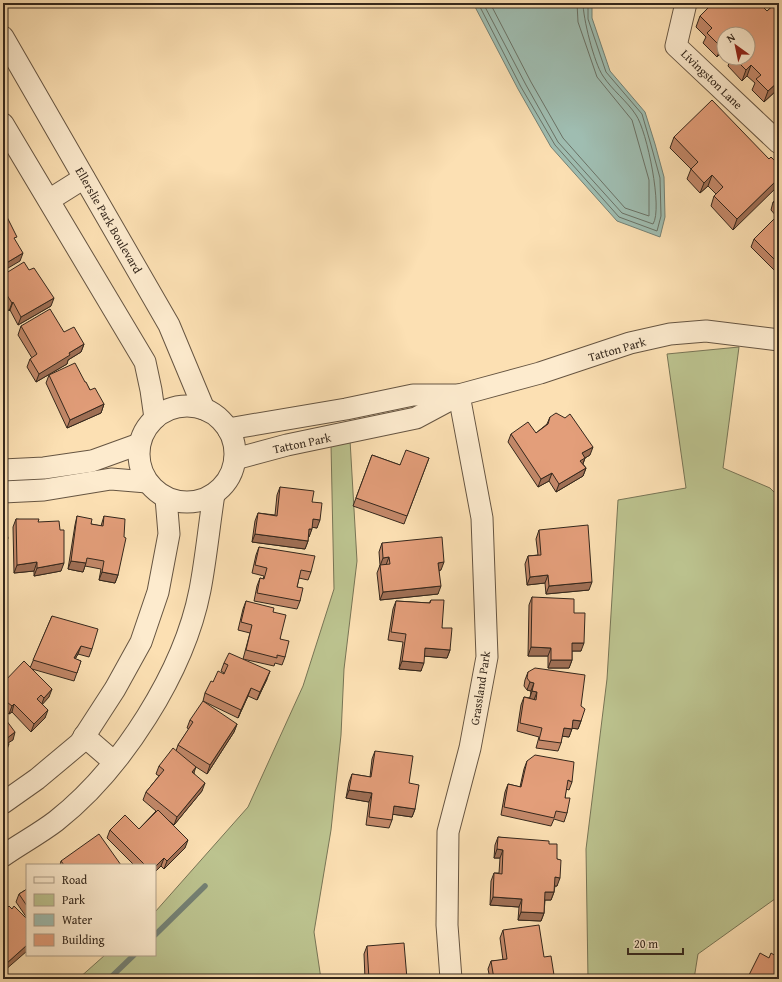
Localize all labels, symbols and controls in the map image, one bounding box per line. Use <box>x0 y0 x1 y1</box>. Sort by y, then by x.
north arrow <box>716 26 756 66</box>
text: N <box>723 29 739 46</box>
street label: Livingston Lane <box>677 45 747 113</box>
street label: Ellerslie Park Boulevard <box>72 164 147 277</box>
street label: Tatton Park <box>586 332 649 365</box>
street label: Tatton Park <box>271 428 334 457</box>
street label: Grassland Park <box>466 649 494 726</box>
legend <box>26 864 156 956</box>
text: Road <box>62 871 88 888</box>
text: Park <box>62 891 86 908</box>
text: Water <box>62 911 92 928</box>
scale bar <box>628 930 683 956</box>
text: Building <box>62 931 105 948</box>
text: 20 m <box>634 935 658 952</box>

